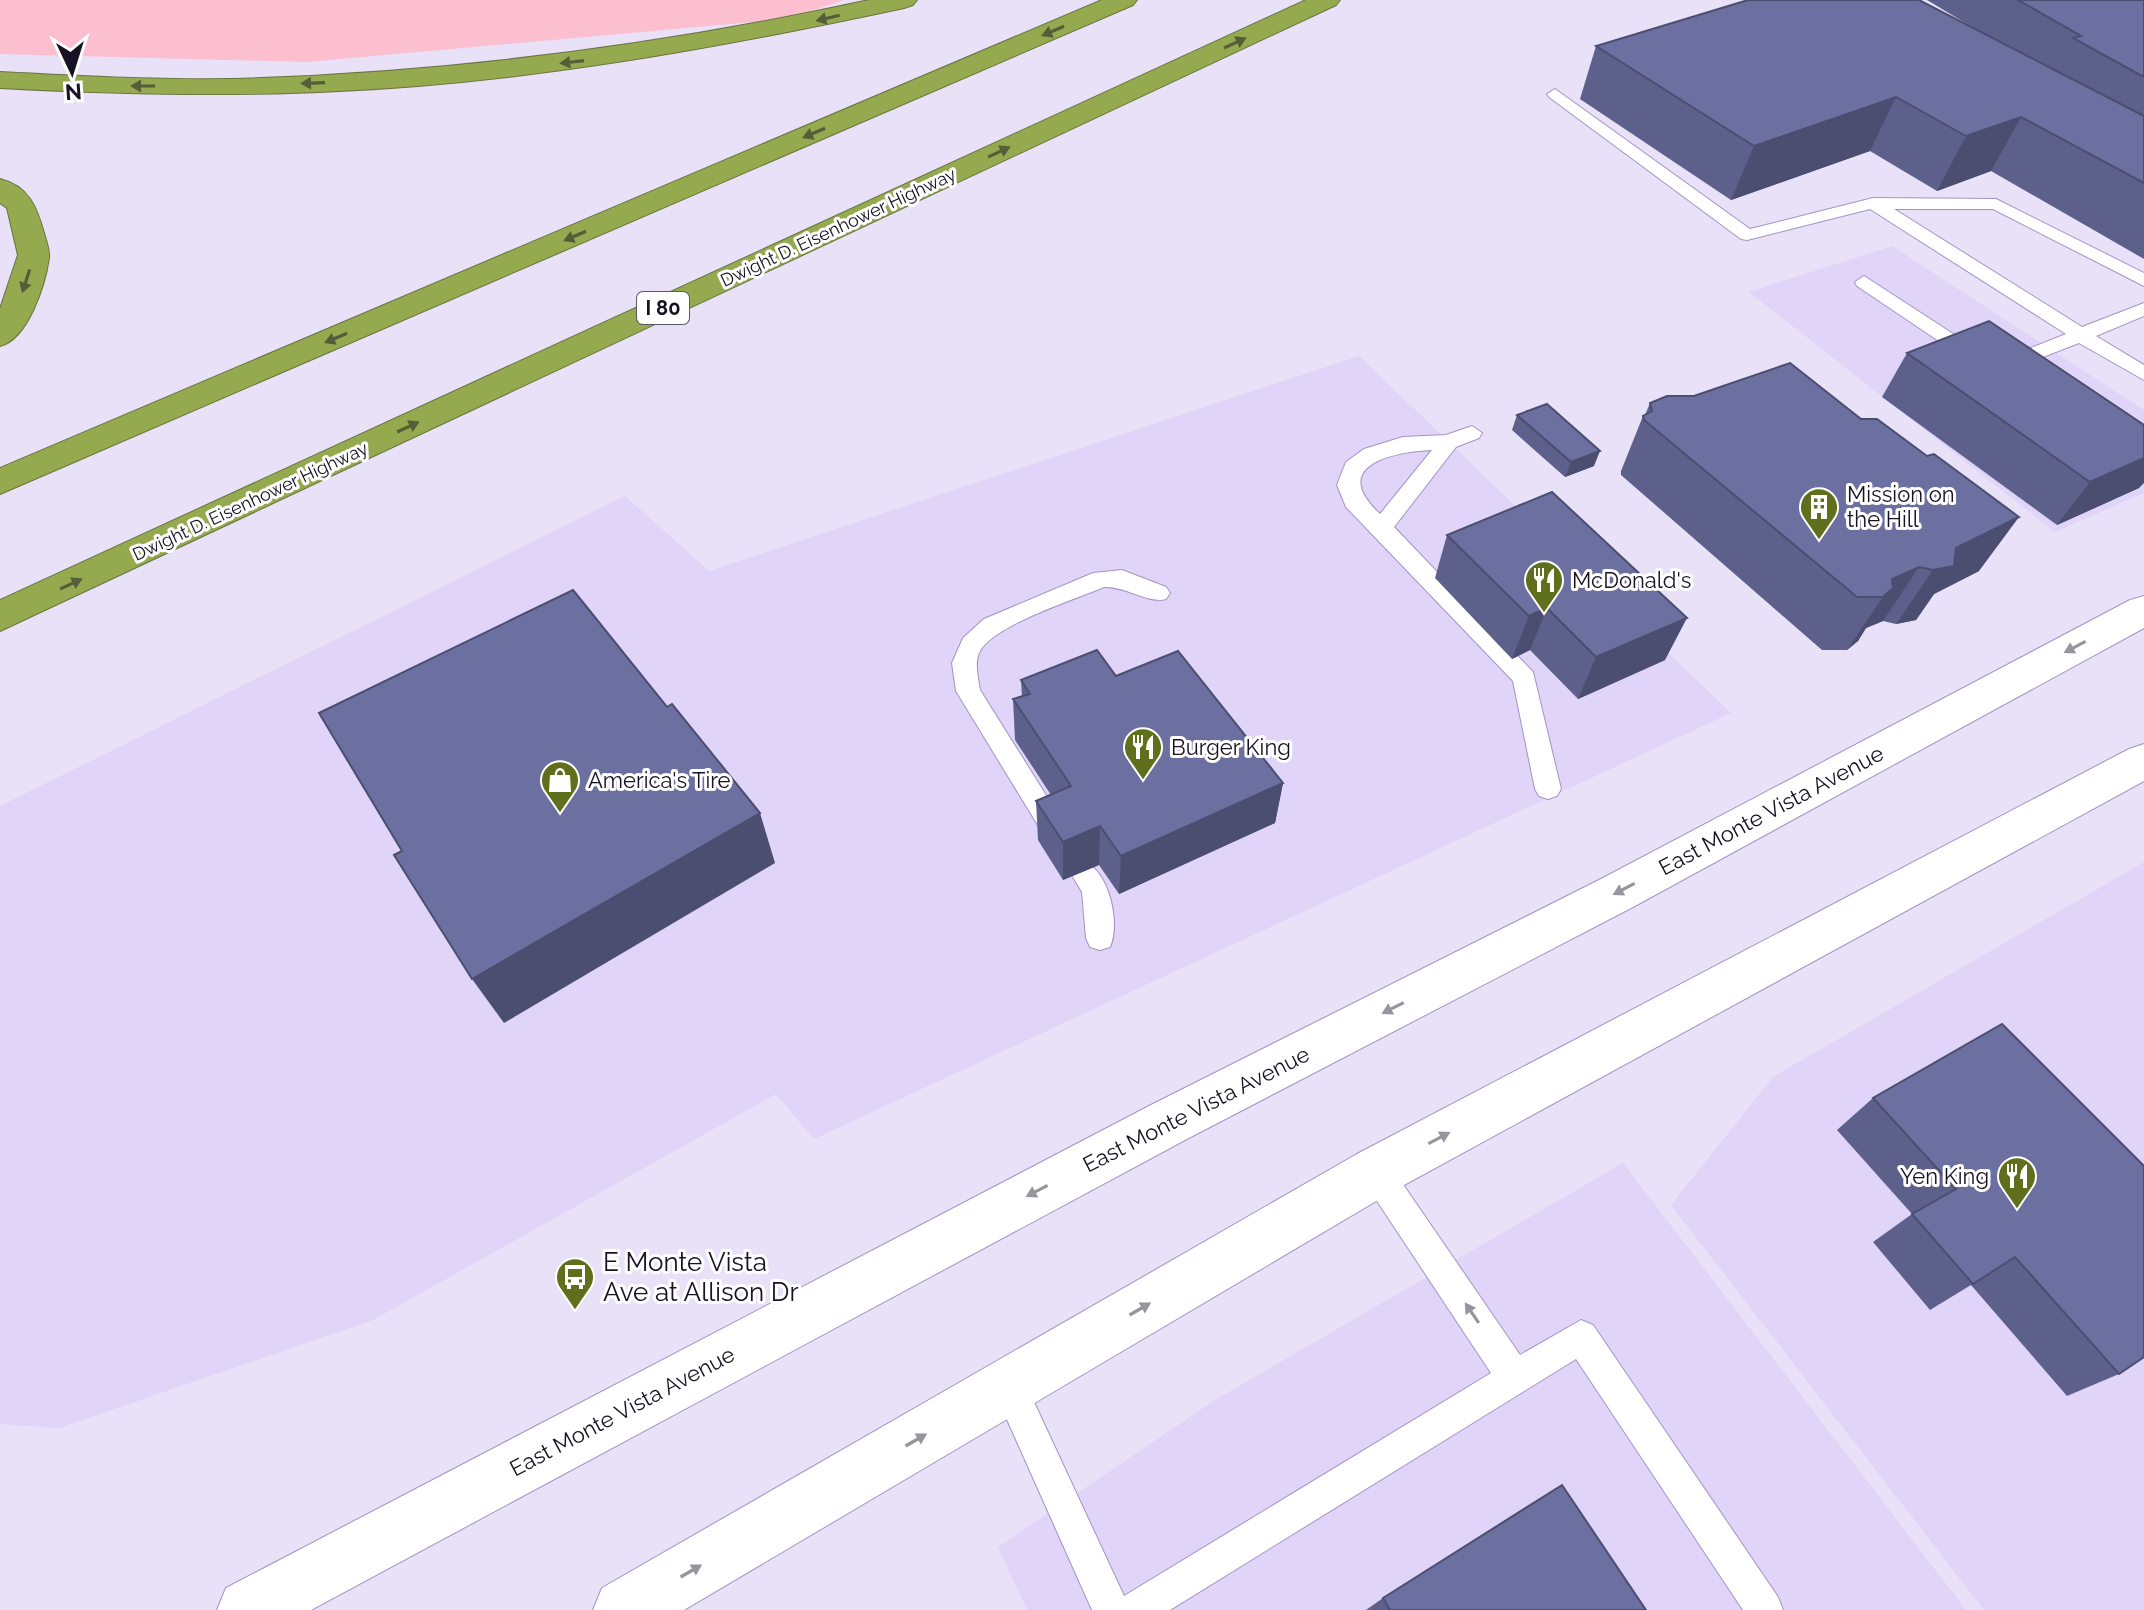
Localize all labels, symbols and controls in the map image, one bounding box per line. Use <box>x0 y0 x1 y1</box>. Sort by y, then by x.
one-way arrow <box>816 12 841 25</box>
one-way arrow <box>1041 24 1065 37</box>
north arrow <box>32 32 112 112</box>
one-way arrow <box>1224 36 1247 50</box>
one-way arrow <box>559 56 584 69</box>
one-way arrow <box>300 77 325 90</box>
text: N <box>64 78 83 106</box>
one-way arrow <box>130 80 155 93</box>
one-way arrow <box>802 127 826 140</box>
one-way arrow <box>987 145 1011 159</box>
street label: Dwight D. Eisenhower Highway <box>717 163 959 291</box>
one-way arrow <box>563 229 587 242</box>
one-way arrow <box>19 269 31 293</box>
road number: I 80 <box>637 292 689 324</box>
one-way arrow <box>324 332 348 345</box>
one-way arrow <box>396 420 420 434</box>
street label: Dwight D. Eisenhower Highway <box>129 437 371 565</box>
place label: Mission on the Hill <box>1847 481 1955 532</box>
building icon: Mission on the Hill <box>1798 486 1840 541</box>
restaurant icon: McDonald's <box>1523 559 1565 614</box>
place label: McDonald's <box>1572 567 1691 593</box>
one-way arrow <box>59 577 82 591</box>
one-way arrow <box>2064 641 2087 654</box>
restaurant icon: Burger King <box>1122 726 1164 781</box>
place label: Burger King <box>1171 734 1291 760</box>
street label: East Monte Vista Avenue <box>1654 740 1888 880</box>
shop icon: America's Tire <box>539 759 581 814</box>
place label: America's Tire <box>588 767 731 793</box>
one-way arrow <box>1613 882 1635 896</box>
one-way arrow <box>1381 1001 1404 1015</box>
street label: East Monte Vista Avenue <box>1078 1040 1314 1177</box>
one-way arrow <box>1428 1132 1450 1146</box>
restaurant icon: Yen King <box>1996 1155 2038 1210</box>
place label: Yen King <box>1900 1163 1989 1189</box>
one-way arrow <box>1026 1185 1049 1198</box>
place label: E Monte Vista Ave at Allison Dr <box>603 1247 799 1307</box>
bus stop icon: E Monte Vista Ave at Allison Dr <box>554 1256 596 1311</box>
one-way arrow <box>1129 1302 1152 1316</box>
one-way arrow <box>1465 1302 1480 1324</box>
street label: East Monte Vista Avenue <box>505 1341 739 1481</box>
one-way arrow <box>905 1433 927 1447</box>
one-way arrow <box>680 1564 702 1578</box>

